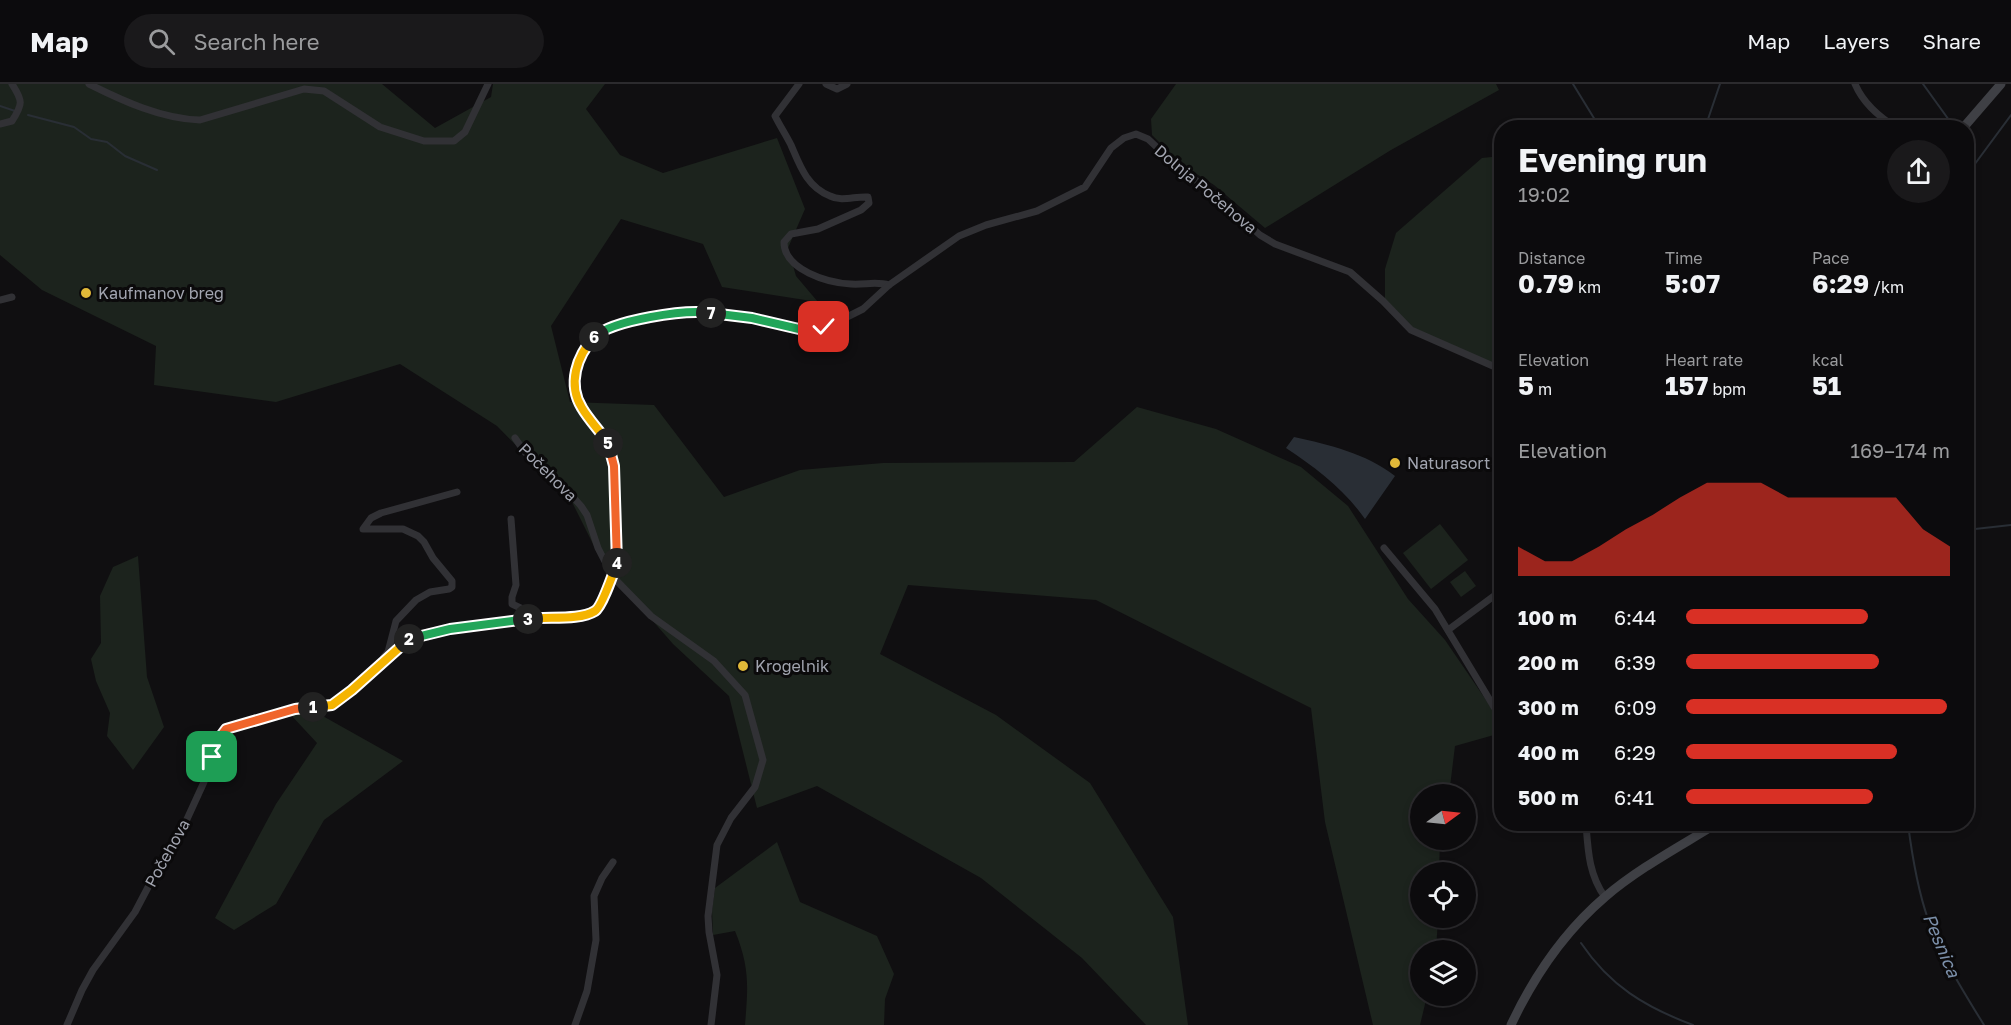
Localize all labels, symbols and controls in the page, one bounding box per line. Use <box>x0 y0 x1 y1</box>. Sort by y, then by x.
search box <box>124 14 544 68</box>
text: Map <box>30 25 88 58</box>
icon: search <box>145 25 178 58</box>
text: Search here <box>193 28 319 55</box>
text: Map <box>1747 28 1790 54</box>
text: Layers <box>1823 28 1890 54</box>
text: Share <box>1923 28 1981 54</box>
street label: Dolnja Počehova <box>1151 140 1261 238</box>
text: Evening run <box>1518 140 1707 179</box>
button: share <box>1887 140 1950 203</box>
text: 19:02 <box>1518 182 1570 206</box>
text: Distance <box>1518 248 1585 268</box>
text: Time <box>1665 248 1703 268</box>
text: Pace <box>1812 248 1849 268</box>
text: 0.79 <box>1518 268 1574 299</box>
text: 5:07 <box>1665 268 1720 299</box>
text: 6:29 <box>1812 268 1869 299</box>
text: km <box>1574 277 1601 297</box>
text: /km <box>1869 277 1904 297</box>
place label: Kaufmanov breg <box>98 283 224 303</box>
marker: Kaufmanov breg <box>79 286 93 300</box>
pin: 7 <box>696 298 726 328</box>
pin <box>798 301 849 352</box>
text: 7 <box>707 303 715 323</box>
icon: check <box>807 310 840 343</box>
pin: 6 <box>579 322 609 352</box>
text: 6 <box>589 327 599 347</box>
text: Elevation <box>1518 350 1589 370</box>
text: Heart rate <box>1665 350 1743 370</box>
text: kcal <box>1812 350 1844 370</box>
text: 5 <box>1518 370 1534 401</box>
text: 157 <box>1665 370 1708 401</box>
text: 51 <box>1812 370 1841 401</box>
text: m <box>1534 379 1552 399</box>
text: bpm <box>1708 379 1746 399</box>
pin: 5 <box>593 428 623 458</box>
text: 5 <box>603 433 613 453</box>
text: Elevation <box>1518 438 1607 462</box>
text: 169–174 m <box>1850 438 1950 462</box>
street label: Počehova <box>515 439 581 505</box>
place label: Naturasort <box>1407 453 1490 473</box>
marker: Naturasort <box>1388 456 1402 470</box>
pin: 4 <box>602 548 632 578</box>
text: 4 <box>612 553 622 573</box>
pin: 3 <box>513 604 543 634</box>
text: 100 m <box>1518 605 1577 629</box>
text: 6:44 <box>1614 605 1657 629</box>
text: 3 <box>523 609 533 629</box>
pin: 2 <box>394 624 424 654</box>
text: 2 <box>404 629 414 649</box>
text: 200 m <box>1518 650 1579 674</box>
text: 6:39 <box>1614 650 1656 674</box>
place label: Krogelnik <box>755 656 829 676</box>
marker: Krogelnik <box>736 659 750 673</box>
pin: 1 <box>298 692 328 722</box>
text: 300 m <box>1518 695 1579 719</box>
text: 6:09 <box>1614 695 1657 719</box>
text: 1 <box>309 697 317 717</box>
pin <box>186 731 237 782</box>
icon: arrive <box>195 740 228 773</box>
text: 400 m <box>1518 740 1579 764</box>
text: 6:29 <box>1614 740 1656 764</box>
north arrow <box>1410 784 1476 850</box>
map controls <box>1410 784 1476 1006</box>
text: 500 m <box>1518 785 1579 809</box>
text: 6:41 <box>1614 785 1654 809</box>
street label: Počehova <box>140 816 194 890</box>
button: locate <box>1410 862 1476 928</box>
water label: Pesnica <box>1919 910 1966 981</box>
button: layers <box>1410 940 1476 1006</box>

